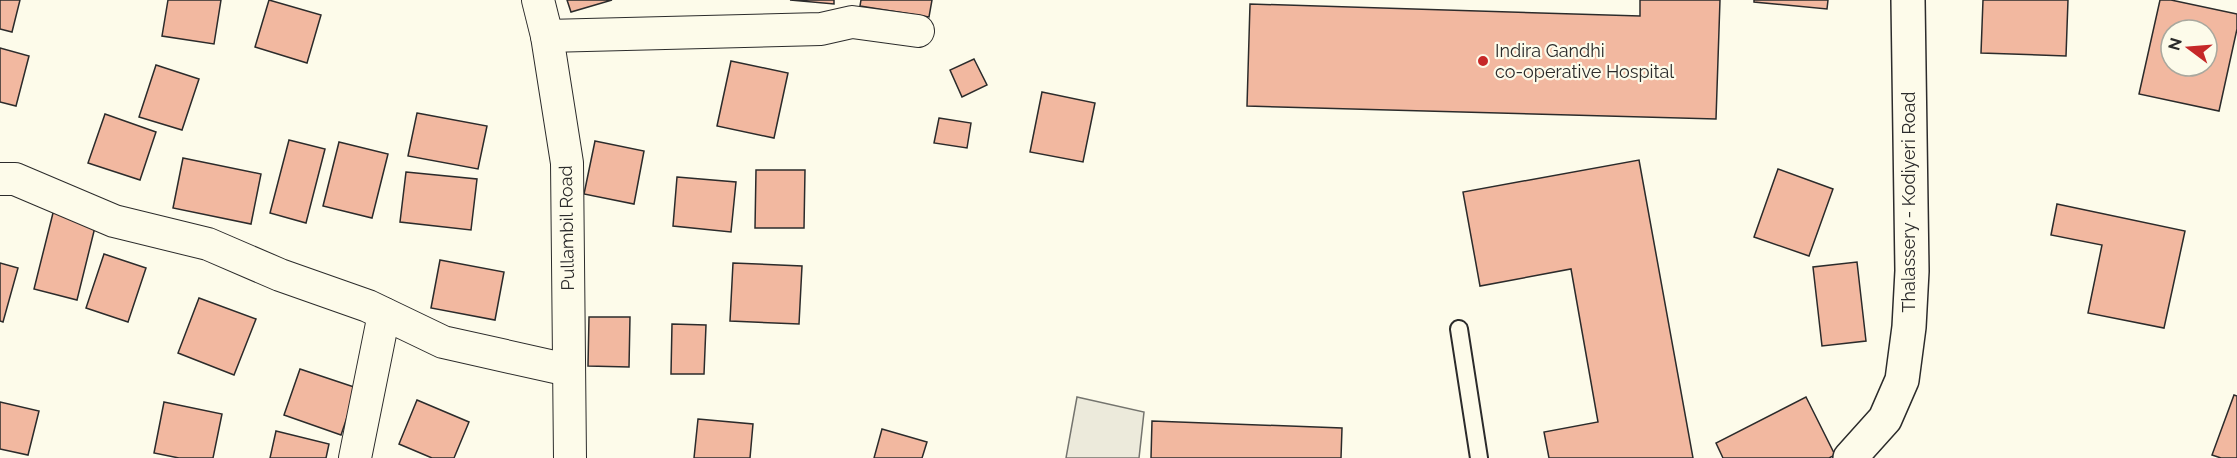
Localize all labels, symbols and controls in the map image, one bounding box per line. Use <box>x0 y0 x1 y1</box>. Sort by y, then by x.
north arrow <box>2159 18 2219 78</box>
text: N <box>2164 36 2186 52</box>
place label: Indira Gandhi co-operative Hospital <box>1495 40 1674 82</box>
marker: Indira Gandhi co-operative Hospital <box>1476 54 1490 68</box>
street label: Thalassery - Kodiyeri Road <box>1898 91 1919 313</box>
street label: Pullambil Road <box>555 165 578 291</box>

